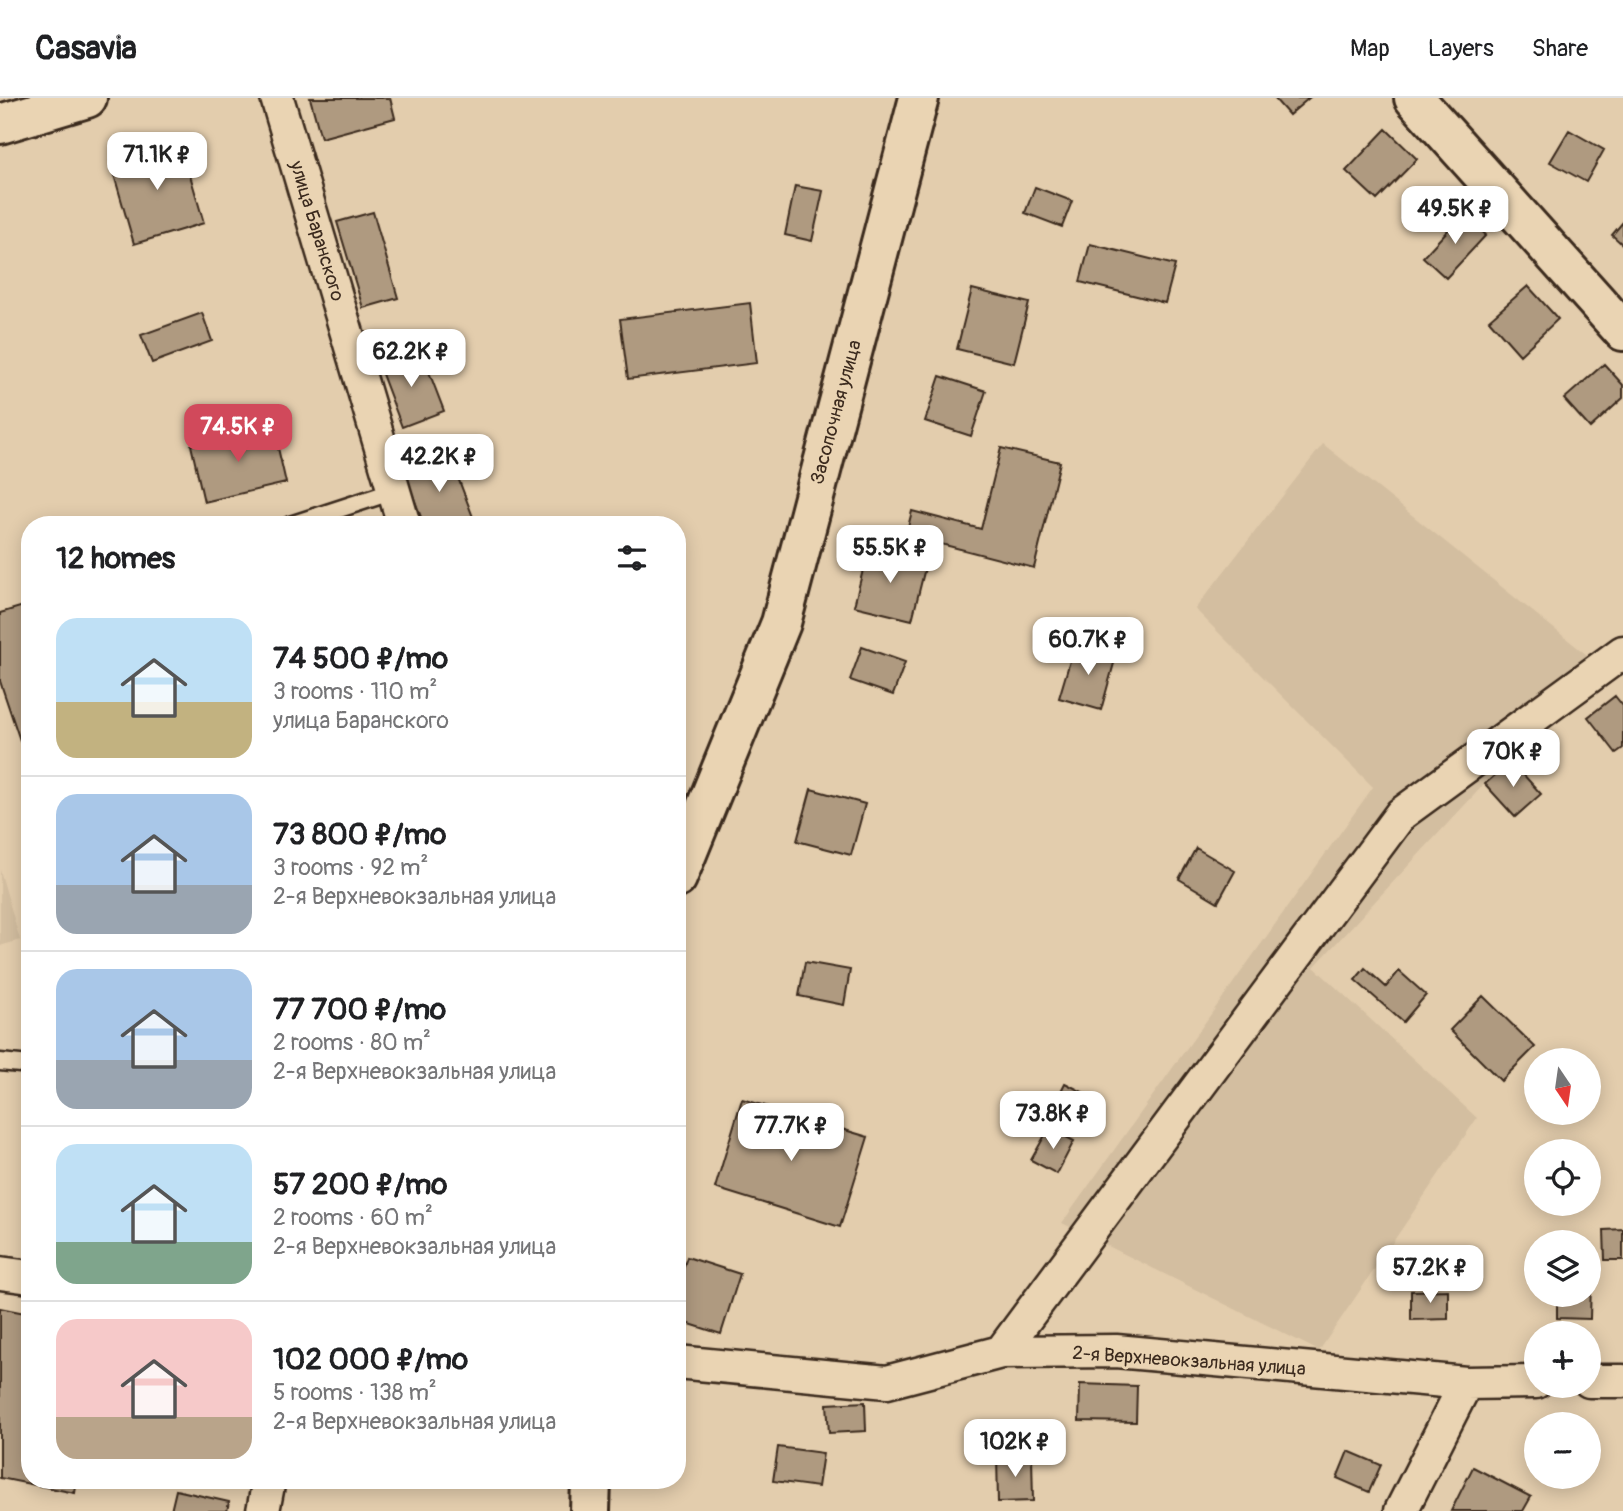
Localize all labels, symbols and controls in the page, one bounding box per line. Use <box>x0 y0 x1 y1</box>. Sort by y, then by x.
text: Casavia <box>35 28 137 69</box>
text: Map <box>1350 34 1390 63</box>
text: Layers <box>1428 34 1494 63</box>
text: Share <box>1532 34 1588 63</box>
pin: 71.1K ₽ <box>92 132 222 192</box>
text: 71.1K ₽ <box>123 140 191 169</box>
street label: улица Баранского <box>284 157 350 304</box>
pin: 49.5K ₽ <box>1390 186 1520 246</box>
text: 49.5K ₽ <box>1417 194 1493 223</box>
pin: 62.2K ₽ <box>346 330 476 389</box>
text: 62.2K ₽ <box>373 337 449 366</box>
street label: Засопочная улица <box>805 337 867 487</box>
pin: 74.5K ₽ <box>173 404 303 464</box>
text: 74.5K ₽ <box>200 412 276 441</box>
pin: 42.2K ₽ <box>374 434 504 494</box>
text: 42.2K ₽ <box>401 442 477 471</box>
pin: 55.5K ₽ <box>825 526 955 585</box>
text: 55.5K ₽ <box>852 533 928 562</box>
icon: filters <box>613 539 651 577</box>
text: 12 homes <box>56 540 175 577</box>
pin: 60.7K ₽ <box>1023 618 1153 677</box>
text: 60.7K ₽ <box>1049 625 1127 654</box>
text: 74 500 ₽/mo <box>273 640 448 677</box>
icon: home <box>112 646 196 730</box>
text: 3 rooms · 110 m² <box>273 677 437 706</box>
text: улица Баранского <box>273 706 449 735</box>
pin: 70K ₽ <box>1464 730 1562 789</box>
text: 70K ₽ <box>1483 737 1543 766</box>
text: 73 800 ₽/mo <box>273 816 446 853</box>
icon: home <box>112 822 196 906</box>
text: 3 rooms · 92 m² <box>273 853 428 882</box>
text: 2-я Верхневокзальная улица <box>273 882 556 911</box>
text: 77 700 ₽/mo <box>273 991 446 1028</box>
icon: home <box>112 997 196 1081</box>
text: 2 rooms · 80 m² <box>273 1028 431 1057</box>
north arrow <box>1524 1048 1601 1125</box>
map controls <box>1524 1048 1601 1489</box>
text: 2-я Верхневокзальная улица <box>273 1057 556 1086</box>
pin: 73.8K ₽ <box>988 1091 1118 1151</box>
text: 73.8K ₽ <box>1016 1099 1090 1128</box>
pin: 77.7K ₽ <box>726 1104 856 1163</box>
text: 77.7K ₽ <box>754 1111 828 1140</box>
button: locate <box>1524 1139 1601 1216</box>
text: 57 200 ₽/mo <box>273 1166 447 1203</box>
icon: home <box>112 1172 196 1256</box>
text: 2 rooms · 60 m² <box>273 1203 433 1232</box>
button: layers <box>1524 1230 1601 1307</box>
text: 2-я Верхневокзальная улица <box>273 1232 556 1261</box>
pin: 57.2K ₽ <box>1365 1246 1495 1305</box>
text: 57.2K ₽ <box>1392 1253 1468 1282</box>
button: + <box>1524 1321 1601 1398</box>
text: 102 000 ₽/mo <box>273 1341 468 1378</box>
street label: 2-я Верхневокзальная улица <box>1071 1341 1307 1381</box>
icon: home <box>112 1347 196 1431</box>
text: 5 rooms · 138 m² <box>273 1378 437 1407</box>
text: 2-я Верхневокзальная улица <box>273 1407 556 1436</box>
button: − <box>1524 1412 1601 1489</box>
pin: 102K ₽ <box>958 1420 1072 1479</box>
text: 102K ₽ <box>980 1427 1050 1456</box>

